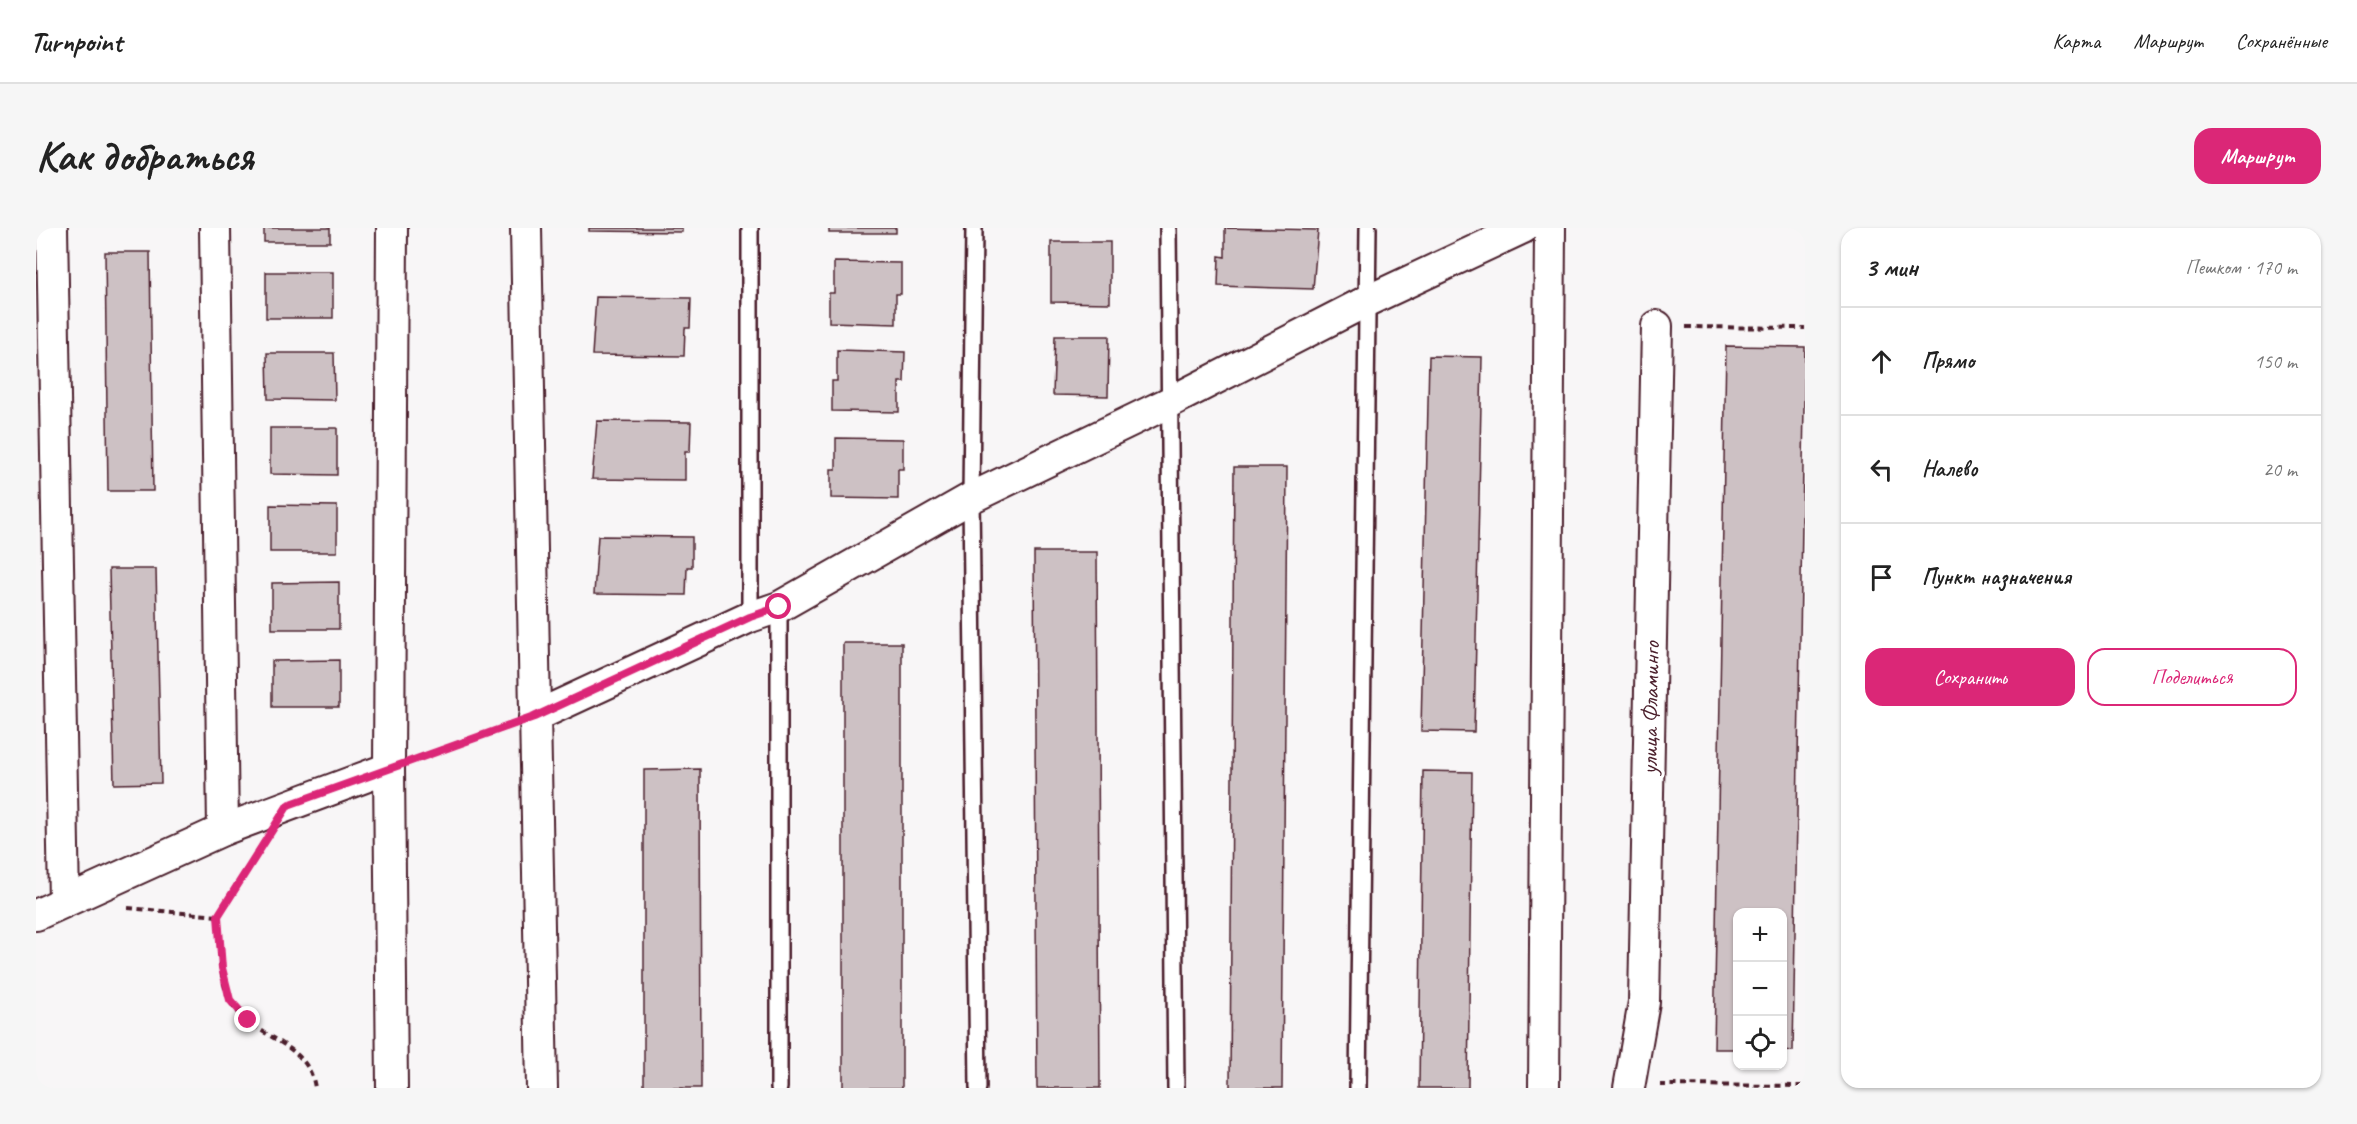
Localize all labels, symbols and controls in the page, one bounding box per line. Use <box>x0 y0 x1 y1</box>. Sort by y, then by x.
text: Turnpoint <box>30 24 122 59</box>
text: Карта <box>2052 28 2101 54</box>
text: Маршрут <box>2134 28 2203 54</box>
text: Сохранённые <box>2236 28 2327 54</box>
button: Маршрут <box>2194 128 2321 184</box>
text: Как добраться <box>36 130 253 183</box>
text: 3 мин <box>1865 251 1918 284</box>
text: Пешком · 170 m <box>2185 255 2297 280</box>
icon: ahead <box>1865 345 1898 378</box>
text: Прямо <box>1922 347 1974 375</box>
text: 150 m <box>2254 349 2297 374</box>
icon: left <box>1865 453 1898 486</box>
text: Налево <box>1922 455 1978 483</box>
text: 20 m <box>2263 457 2297 482</box>
icon: arrive <box>1865 561 1898 594</box>
text: Пункт назначения <box>1922 563 2071 591</box>
route start <box>765 593 791 619</box>
street label: улица Фламинго <box>1634 640 1666 777</box>
button: Сохранить <box>1865 648 2075 706</box>
button: Поделиться <box>2087 648 2297 706</box>
map controls <box>1733 908 1787 1070</box>
button: + <box>1733 908 1787 962</box>
button: − <box>1733 962 1787 1016</box>
route end <box>234 1006 260 1032</box>
button: locate <box>1733 1016 1787 1070</box>

